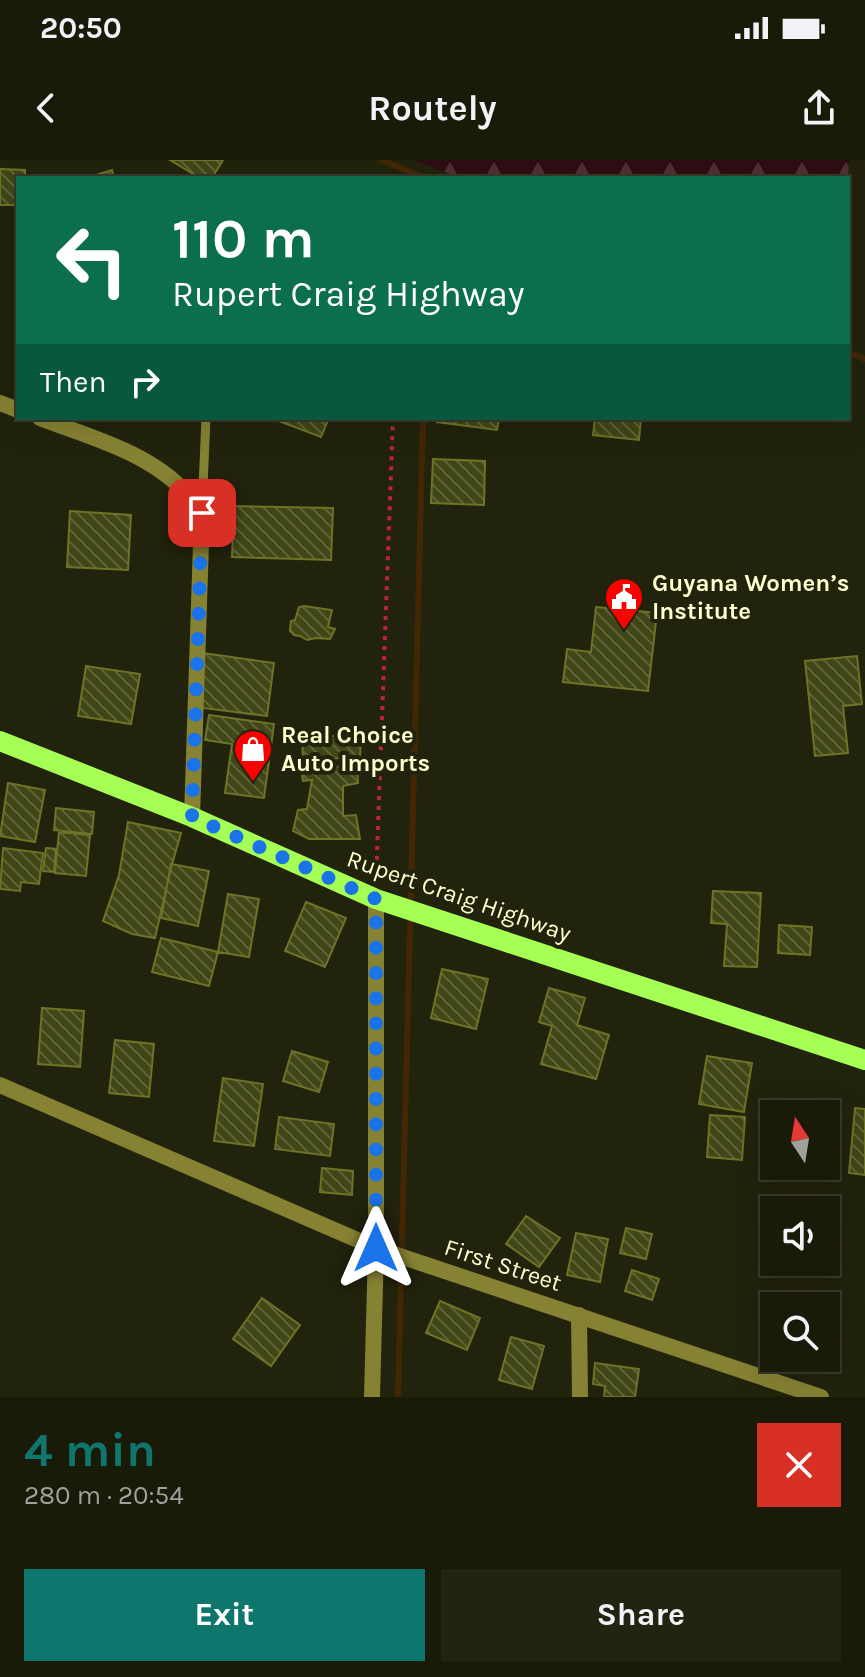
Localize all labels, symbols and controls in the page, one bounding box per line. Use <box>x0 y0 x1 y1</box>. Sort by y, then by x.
text: 20:50 <box>40 10 122 46</box>
icon: back <box>24 86 68 130</box>
icon: share <box>797 86 841 130</box>
text: Routely <box>368 87 497 129</box>
text: 110 m <box>172 206 315 271</box>
icon: left <box>40 208 144 312</box>
text: Rupert Craig Highway <box>172 273 524 315</box>
icon: right <box>123 360 167 404</box>
text: Then <box>40 364 107 400</box>
pin <box>168 479 236 547</box>
icon: arrive <box>180 491 224 535</box>
place label: Guyana Women’s Institute <box>652 569 849 625</box>
public building icon: Guyana Women’s Institute <box>603 576 645 631</box>
place label: Real Choice Auto Imports <box>281 721 430 777</box>
shop icon: Real Choice Auto Imports <box>232 728 274 783</box>
street label: Rupert Craig Highway <box>343 845 575 947</box>
north arrow <box>760 1100 840 1180</box>
map controls <box>760 1100 840 1372</box>
button: sound <box>760 1196 840 1276</box>
position arrow <box>334 1206 418 1290</box>
street label: First Street <box>441 1233 565 1297</box>
button: search <box>760 1292 840 1372</box>
text: 4 min <box>24 1422 156 1478</box>
button: close <box>757 1423 841 1507</box>
text: 280 m · 20:54 <box>24 1480 184 1511</box>
button: Exit <box>24 1569 425 1661</box>
button: Share <box>441 1569 841 1661</box>

